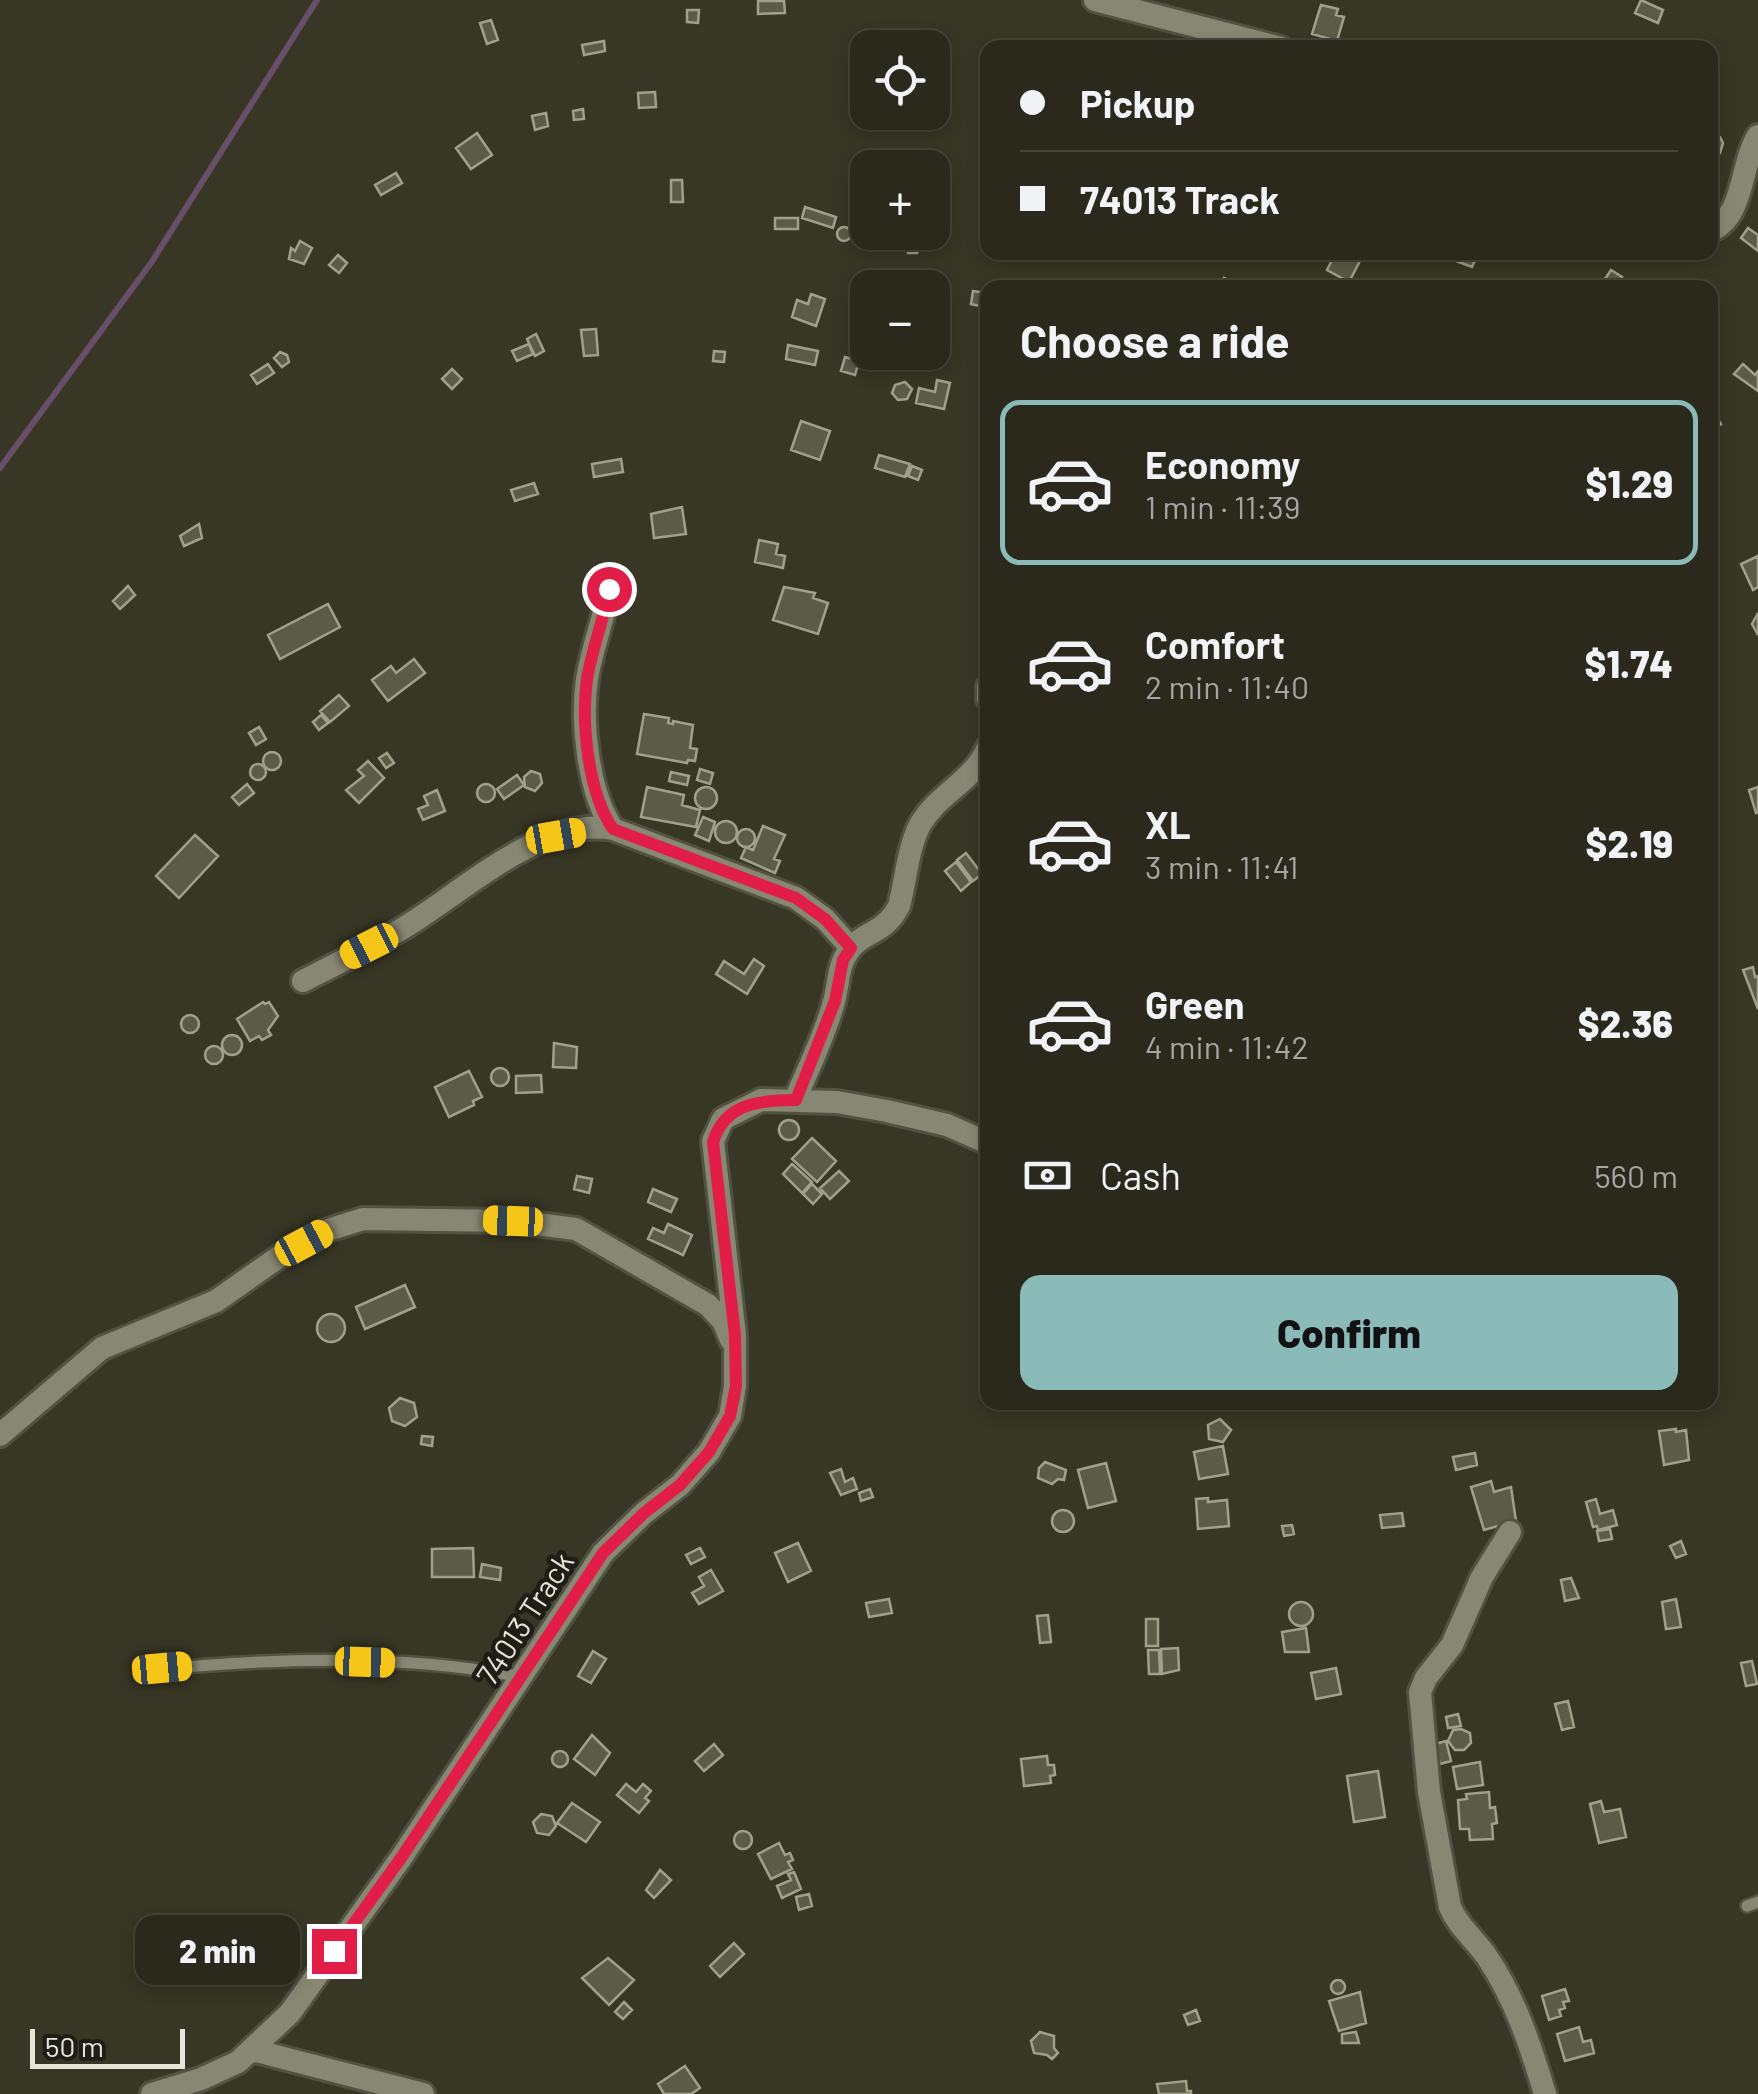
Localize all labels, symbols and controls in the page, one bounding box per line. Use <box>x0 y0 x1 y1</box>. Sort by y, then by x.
map controls <box>850 30 950 370</box>
button: locate <box>850 30 950 130</box>
text: Pickup <box>1080 80 1195 126</box>
button: + <box>850 150 950 250</box>
text: 74013 Track <box>1080 176 1280 222</box>
button: − <box>850 270 950 370</box>
text: Choose a ride <box>1020 313 1290 367</box>
icon: car <box>1025 438 1115 528</box>
text: Economy <box>1145 441 1300 487</box>
text: $1.29 <box>1586 460 1673 506</box>
text: 1 min · 11:39 <box>1145 487 1301 525</box>
route start <box>587 567 632 612</box>
icon: car <box>1025 618 1115 708</box>
text: Comfort <box>1145 621 1285 667</box>
text: $1.74 <box>1585 640 1673 686</box>
text: 2 min · 11:40 <box>1145 667 1309 705</box>
icon: car <box>1025 798 1115 888</box>
text: XL <box>1145 801 1191 847</box>
car <box>524 816 588 856</box>
text: $2.19 <box>1586 820 1673 866</box>
text: 3 min · 11:41 <box>1145 847 1299 885</box>
car <box>335 919 403 973</box>
icon: car <box>1025 978 1115 1068</box>
text: Green <box>1145 981 1245 1027</box>
text: $2.36 <box>1578 1000 1673 1046</box>
text: 4 min · 11:42 <box>1145 1027 1309 1065</box>
icon: cash <box>1020 1148 1075 1203</box>
text: Cash <box>1100 1152 1181 1198</box>
text: 560 m <box>1594 1156 1678 1194</box>
car <box>482 1205 544 1237</box>
car <box>270 1216 338 1270</box>
button: Confirm <box>1020 1275 1678 1390</box>
street label: 74013 Track <box>468 1545 580 1691</box>
car <box>334 1646 396 1678</box>
car <box>131 1650 193 1686</box>
callout: 2 min <box>134 1916 299 1986</box>
route end <box>312 1929 357 1974</box>
text: 2 min <box>179 1931 256 1969</box>
scale bar <box>30 2024 185 2068</box>
text: 50 m <box>45 2029 104 2063</box>

